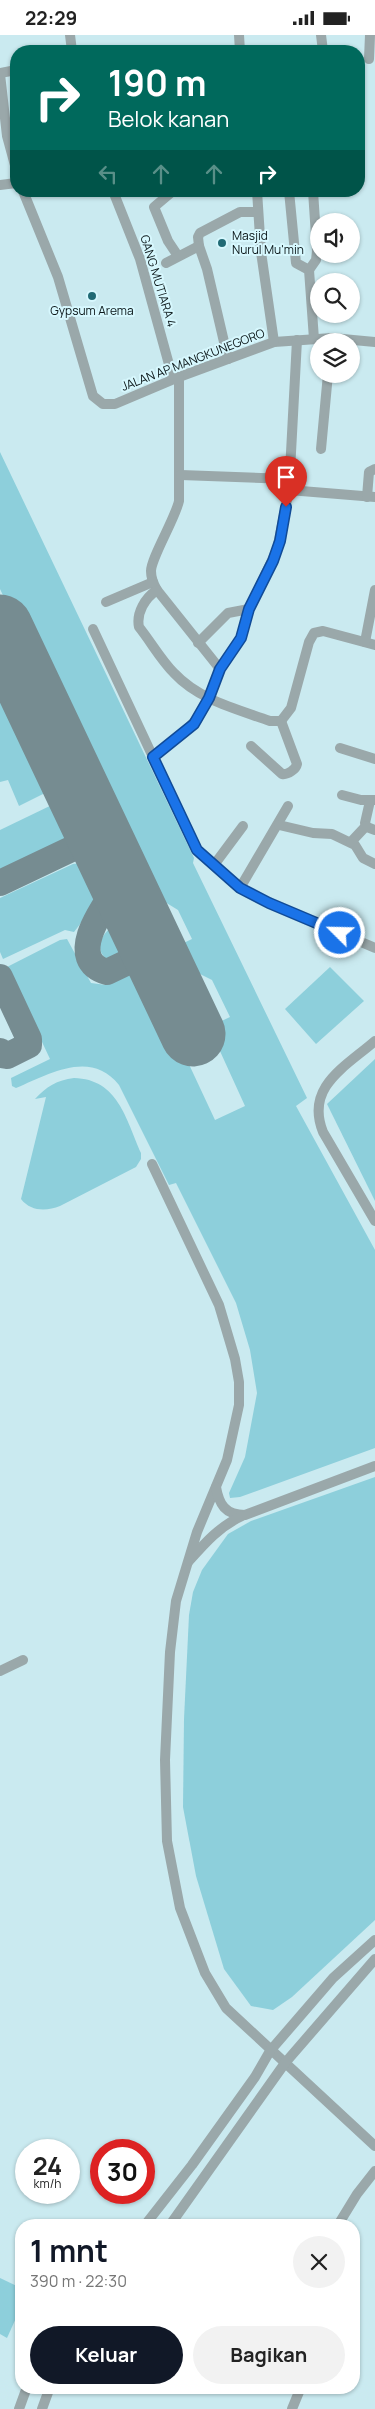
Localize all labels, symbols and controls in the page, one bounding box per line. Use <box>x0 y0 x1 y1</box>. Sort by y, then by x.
text: 22:29 <box>25 5 77 31</box>
text: 190 m <box>108 59 207 107</box>
icon: right <box>25 65 90 130</box>
text: Belok kanan <box>108 104 229 134</box>
icon: left <box>94 160 122 188</box>
icon: ahead <box>147 160 175 188</box>
icon: ahead <box>200 160 228 188</box>
icon: right <box>253 160 281 188</box>
map controls <box>310 213 360 383</box>
button: sound <box>310 213 360 263</box>
place label: Masjid Nurul Mu'min <box>232 227 304 258</box>
street label: GANG MUTIARA 4 <box>136 233 181 329</box>
marker: Masjid Nurul Mu'min <box>216 237 228 249</box>
button: search <box>310 273 360 323</box>
marker: Gypsum Arema <box>86 290 98 302</box>
place label: Gypsum Arema <box>50 302 134 319</box>
street label: JALAN AP MANGKUNEGORO <box>119 324 267 395</box>
button: layers <box>310 333 360 383</box>
pin <box>265 456 307 507</box>
icon: arrive <box>272 463 300 491</box>
position arrow <box>313 906 365 958</box>
speed limit sign: 30 <box>90 2139 155 2204</box>
text: 24 <box>33 2148 62 2183</box>
text: km/h <box>34 2175 61 2192</box>
text: 1 mnt <box>30 2230 108 2271</box>
button: close <box>293 2236 345 2288</box>
text: 390 m · 22:30 <box>30 2270 127 2292</box>
button: Keluar <box>30 2326 183 2384</box>
button: Bagikan <box>193 2326 345 2384</box>

